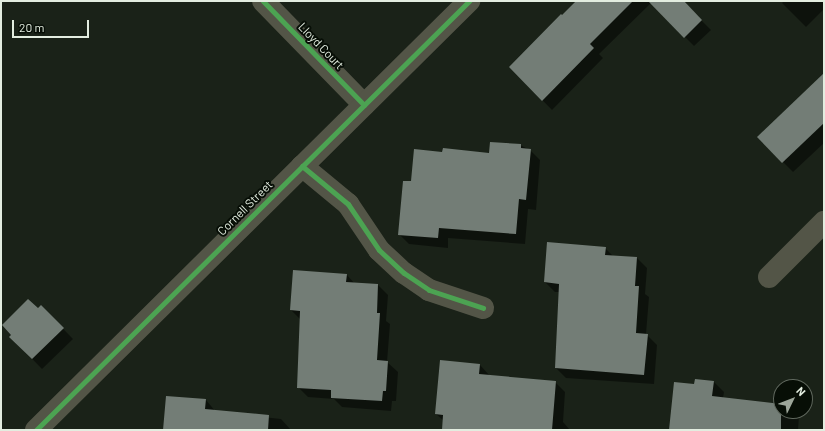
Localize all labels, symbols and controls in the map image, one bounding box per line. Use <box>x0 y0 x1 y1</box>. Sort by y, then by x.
scale bar <box>14 12 91 38</box>
text: 20 m <box>19 20 45 34</box>
street label: Lloyd Court <box>295 20 347 72</box>
street label: Cornell Street <box>215 178 275 238</box>
north arrow <box>773 379 813 419</box>
text: N <box>794 384 809 398</box>

